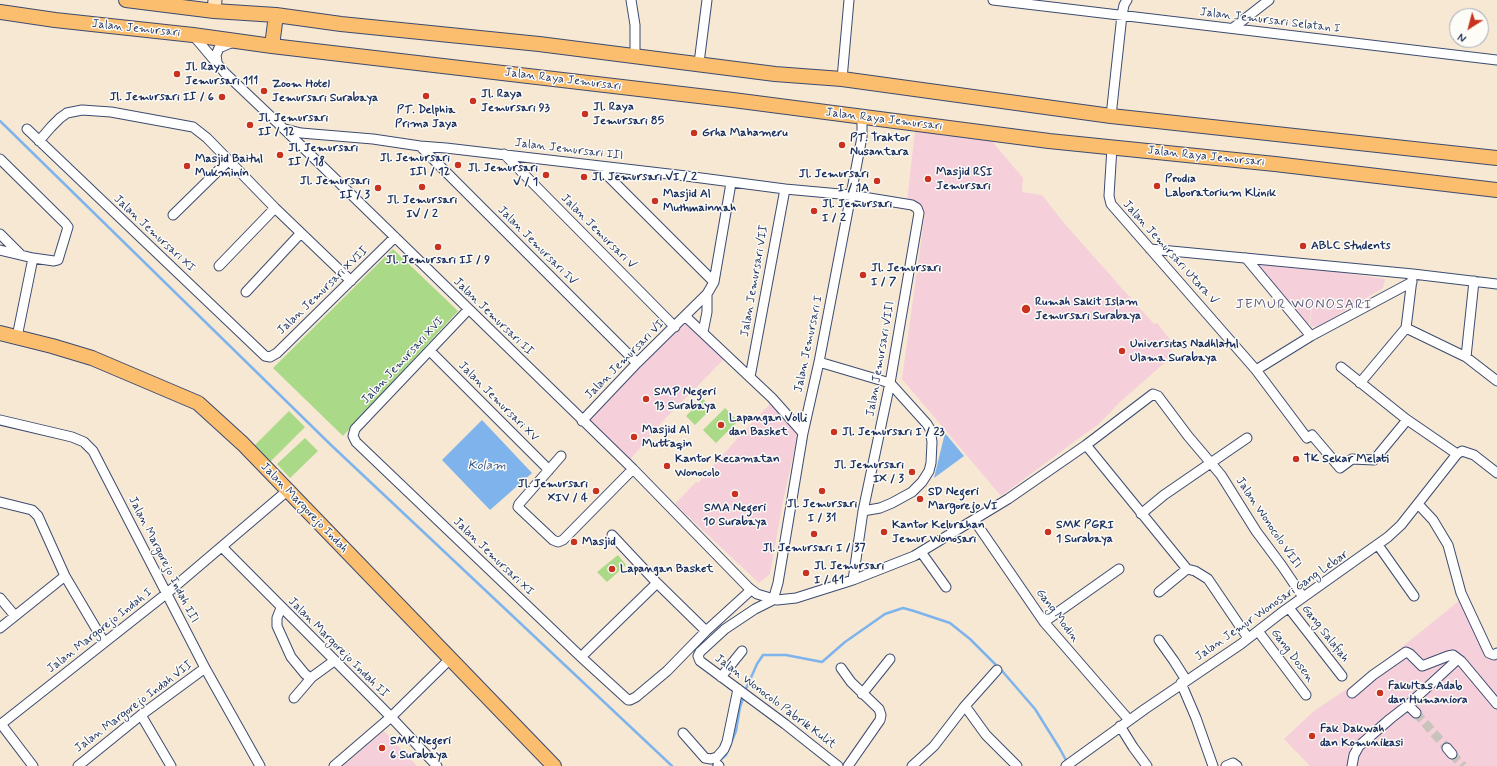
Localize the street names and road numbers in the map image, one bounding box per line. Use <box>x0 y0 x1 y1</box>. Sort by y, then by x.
street label: Jalan Jemursari Selatan I <box>1199 5 1341 37</box>
street label: Jalan Jemursari <box>91 17 181 41</box>
street label: Jalan Raya Jemursari <box>504 66 622 94</box>
street label: Jalan Raya Jemursari <box>825 106 943 134</box>
street label: Jalan Jemursari III <box>514 136 624 164</box>
street label: Jalan Raya Jemursari <box>1147 144 1265 170</box>
street label: Jalan Jemursari V <box>557 191 639 273</box>
street label: Jalan Jemursari XI <box>110 192 198 276</box>
street label: Jalan Jemursari Utara V <box>1119 198 1221 308</box>
street label: Jalan Jemursari IV <box>494 203 580 289</box>
street label: Jalan Jemursari VII <box>738 224 772 338</box>
street label: Jalan Jemursari XVII <box>275 244 371 338</box>
street label: Jalan Jemursari II <box>450 275 536 359</box>
street label: Jalan Jemursari I <box>792 294 826 394</box>
street label: Jalan Jemursari VIII <box>864 300 898 418</box>
street label: Jalan Jemursari XVI <box>359 315 447 407</box>
street label: Jalan Jemursari VI <box>582 317 668 403</box>
street label: Jalan Jemursari XV <box>455 359 541 445</box>
street label: Jalan Margorejo Indah <box>257 460 351 556</box>
street label: Jalan Wonocolo VIII <box>1232 475 1304 571</box>
street label: Jalan Margorejo Indah III <box>125 494 201 626</box>
street label: Jalan Jemursari XI <box>450 515 536 599</box>
street label: Jalan Jemur Wonosari Gang Lebar <box>1193 548 1351 664</box>
street label: Jalan Margorejo Indah I <box>45 586 155 676</box>
street label: Gang Modin <box>1032 586 1082 646</box>
street label: Jalan Margorejo Indah II <box>285 595 391 701</box>
street label: Gang Salafiah <box>1298 602 1352 666</box>
street label: Gang Dosen <box>1267 627 1317 685</box>
street label: Jalan Wonocolo Pabrik Kulit <box>712 652 838 752</box>
street label: Jalan Margorejo Indah VII <box>72 658 196 756</box>

